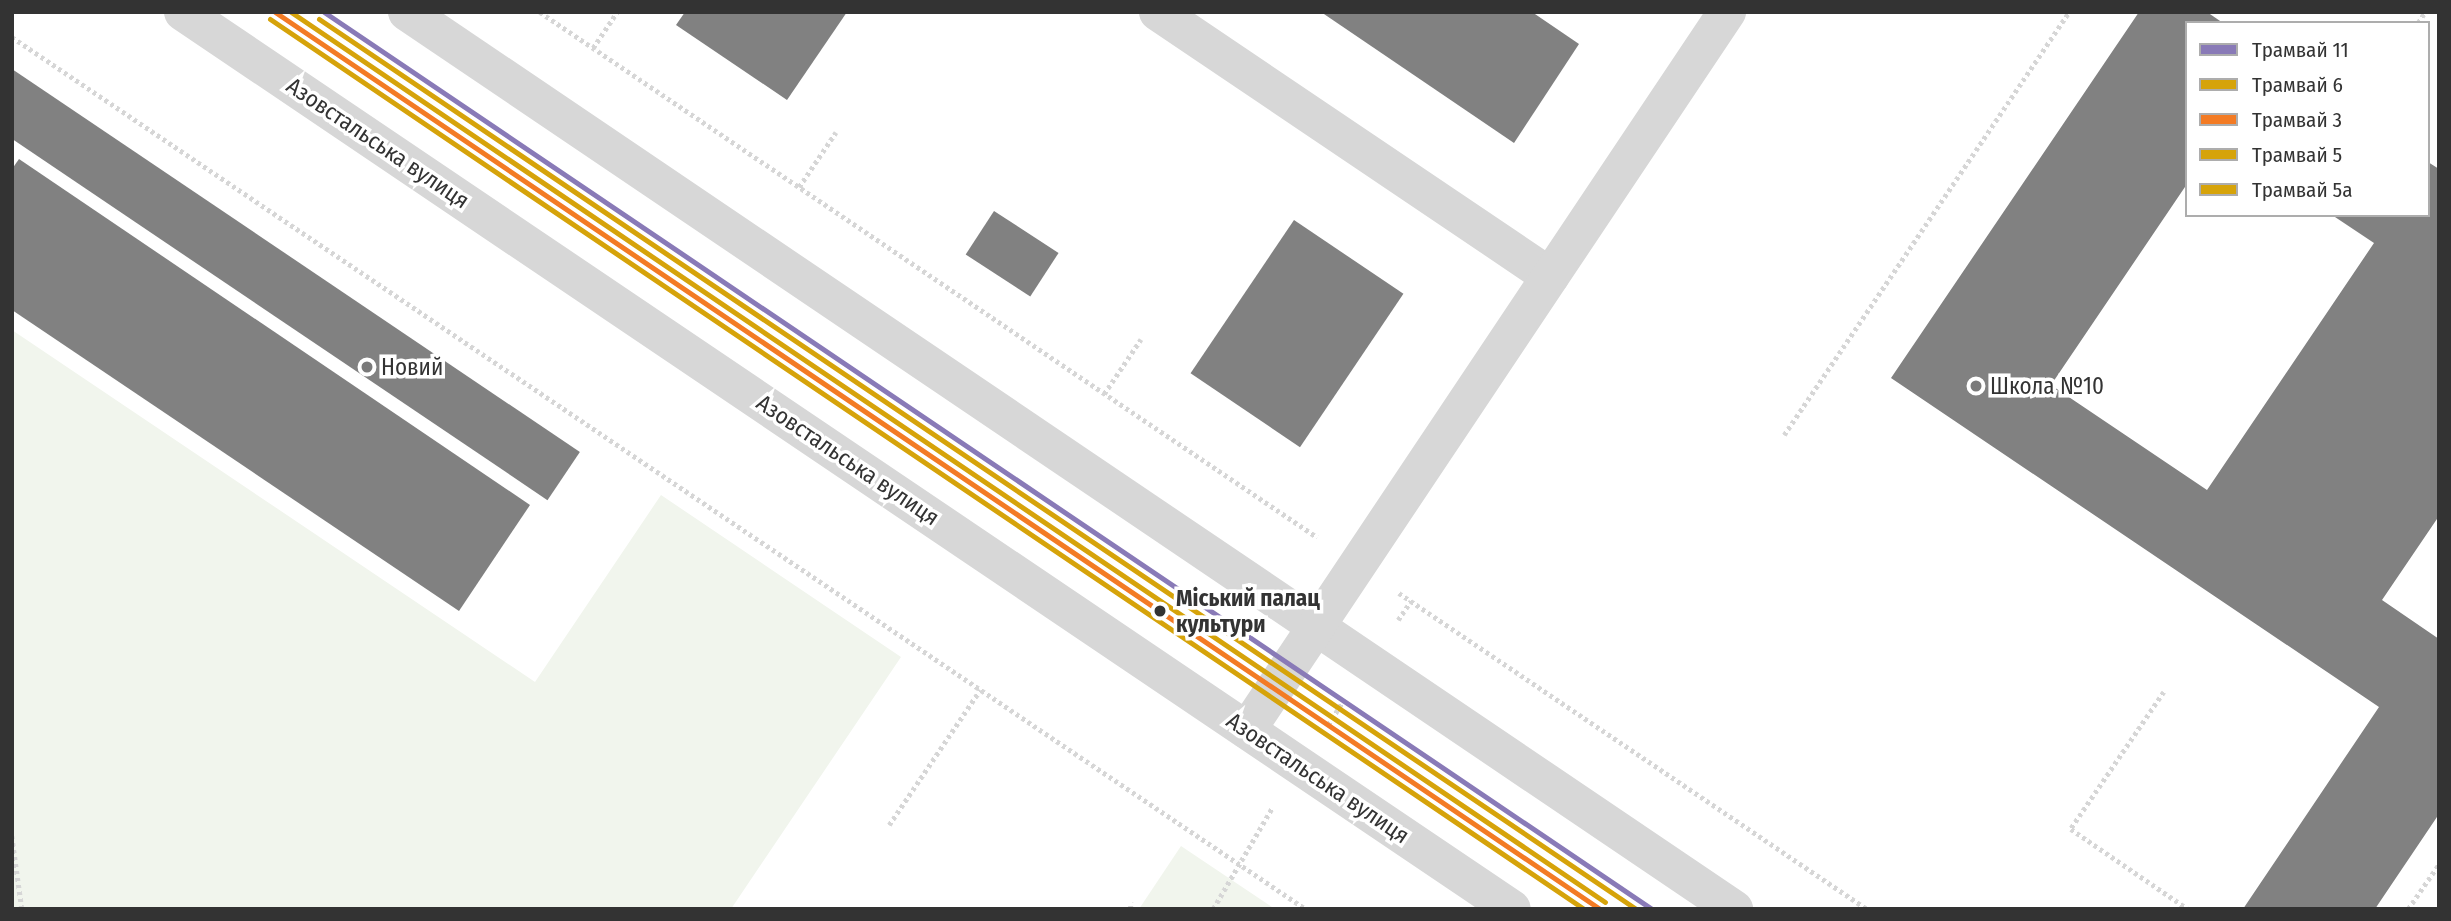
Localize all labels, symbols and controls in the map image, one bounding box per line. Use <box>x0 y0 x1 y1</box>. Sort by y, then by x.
legend <box>2185 21 2430 217</box>
text: Трамвай 11 <box>2252 37 2349 63</box>
street label: Азовстальська вулиця <box>281 72 475 214</box>
text: Трамвай 6 <box>2252 72 2343 98</box>
text: Трамвай 3 <box>2252 107 2342 133</box>
text: Трамвай 5 <box>2252 142 2342 168</box>
text: Трамвай 5а <box>2252 177 2353 203</box>
place label: Новий <box>381 353 443 381</box>
marker: Новий <box>359 359 375 375</box>
place label: Школа №10 <box>1990 372 2104 400</box>
marker: Школа №10 <box>1968 378 1984 394</box>
street label: Азовстальська вулиця <box>751 389 945 531</box>
place label: Міський палац культури <box>1176 584 1320 638</box>
marker: Міський палац культури <box>1150 601 1170 621</box>
street label: Азовстальська вулиця <box>1221 707 1415 849</box>

